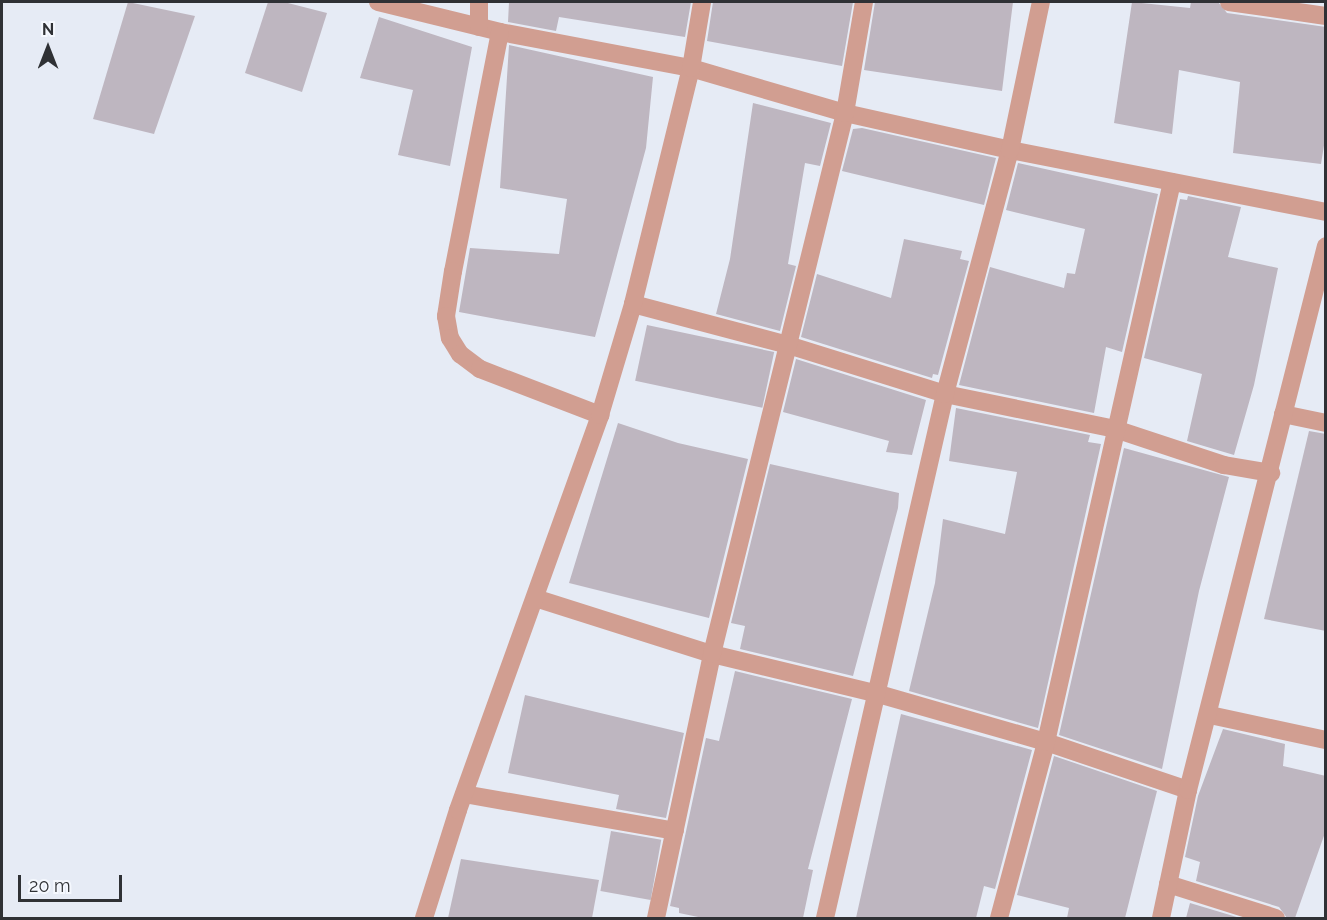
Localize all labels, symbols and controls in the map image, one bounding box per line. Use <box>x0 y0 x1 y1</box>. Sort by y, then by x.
north arrow <box>18 18 78 78</box>
text: N <box>42 20 54 39</box>
scale bar <box>21 863 124 901</box>
text: 20 m <box>29 875 71 896</box>

